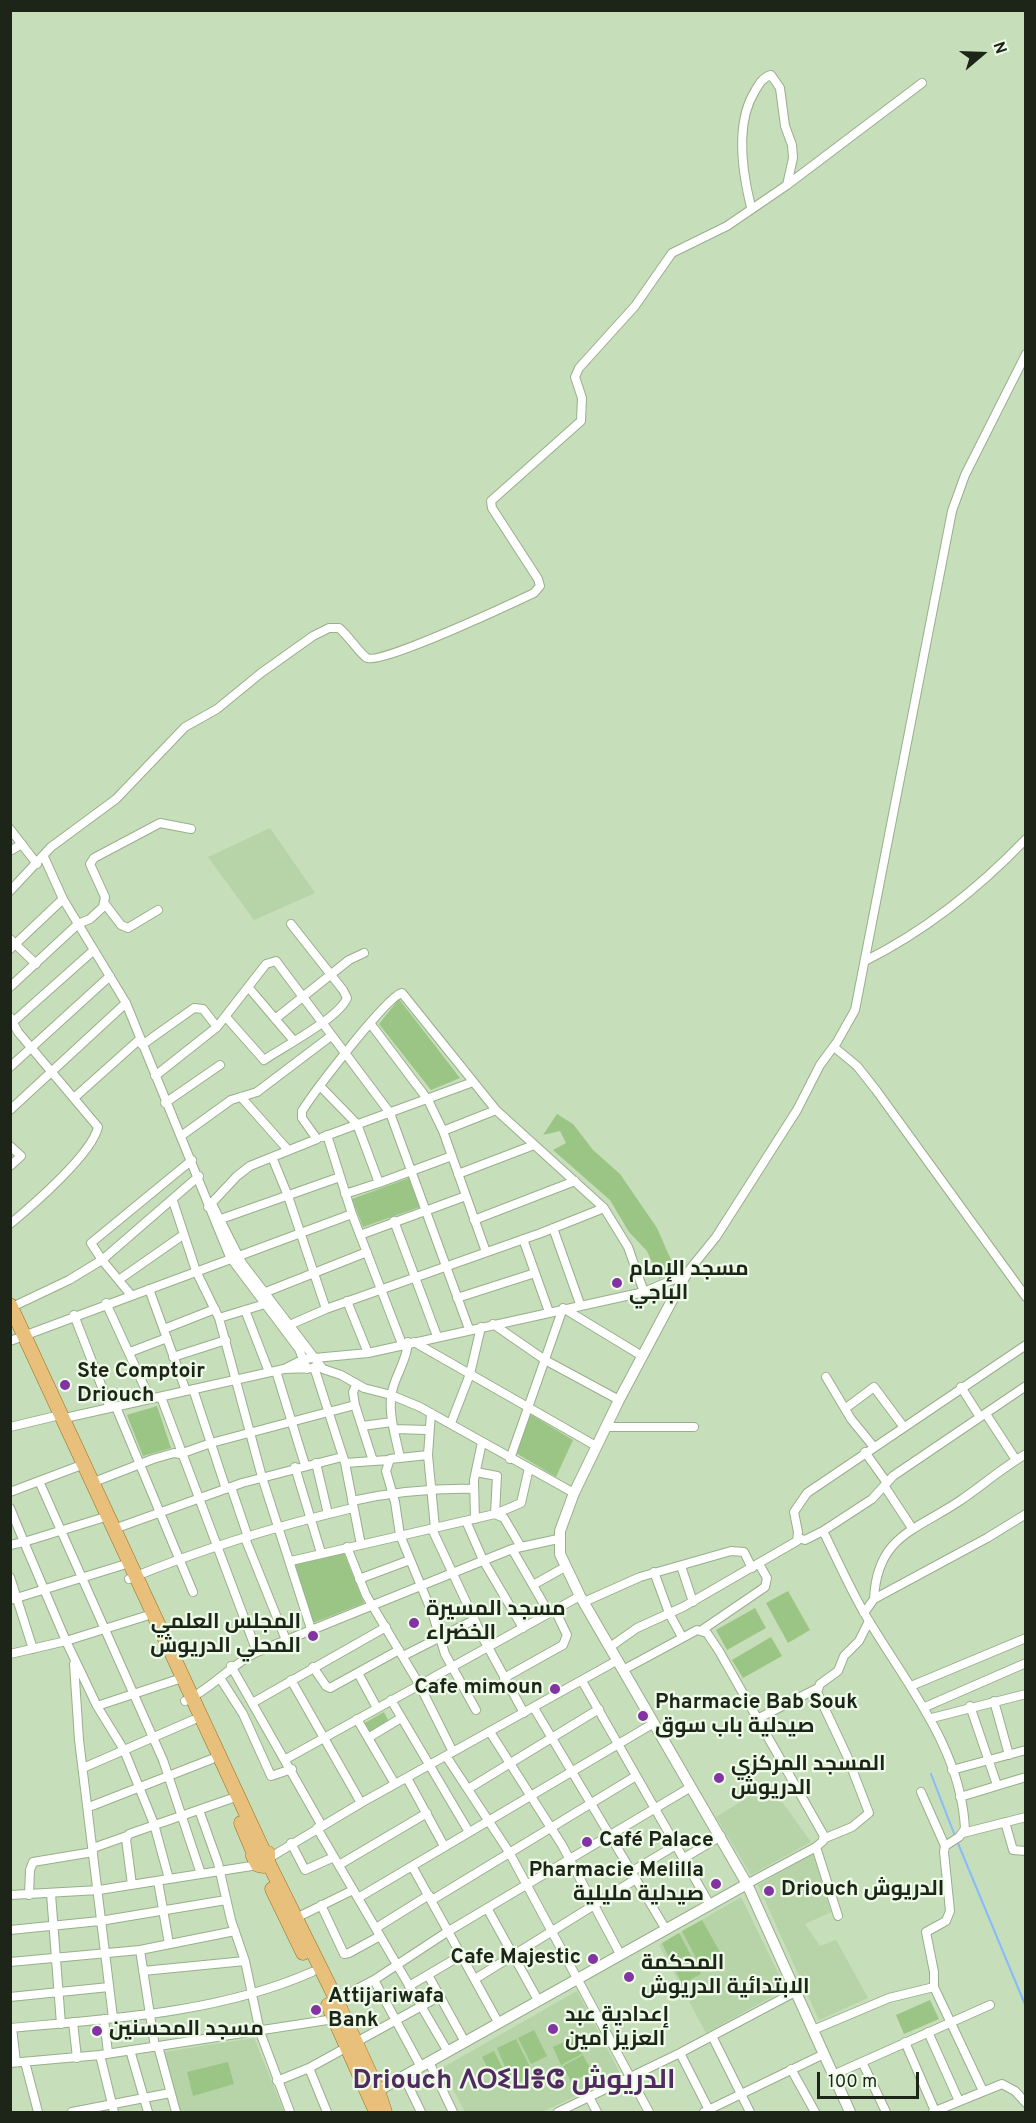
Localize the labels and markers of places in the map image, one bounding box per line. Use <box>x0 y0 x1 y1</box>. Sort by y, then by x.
place label: مسجد الإمام الباجي <box>629 1258 749 1308</box>
marker: مسجد الإمام الباجي <box>610 1276 624 1290</box>
place label: Ste Comptoir Driouch <box>77 1360 205 1410</box>
marker: Ste Comptoir Driouch <box>58 1378 72 1392</box>
place label: مسجد المسيرة الخضراء <box>426 1598 566 1648</box>
place label: المجلس العلمي المحلي الدريوش <box>150 1611 301 1661</box>
marker: مسجد المسيرة الخضراء <box>407 1616 421 1630</box>
marker: المجلس العلمي المحلي الدريوش <box>306 1629 320 1643</box>
place label: Cafe mimoun <box>414 1676 543 1702</box>
marker: Cafe mimoun <box>548 1682 562 1696</box>
place label: Pharmacie Bab Souk صيدلية باب سوق <box>655 1691 858 1741</box>
marker: Pharmacie Bab Souk صيدلية باب سوق <box>636 1709 650 1723</box>
place label: المسجد المركزي الدريوش <box>731 1753 885 1803</box>
marker: المسجد المركزي الدريوش <box>712 1771 726 1785</box>
place label: Café Palace <box>599 1829 714 1855</box>
marker: Café Palace <box>580 1835 594 1849</box>
place label: Pharmacie Melilla صيدلية مليلية <box>529 1859 704 1909</box>
marker: Pharmacie Melilla صيدلية مليلية <box>709 1877 723 1891</box>
place label: Driouch الدريوش <box>781 1878 944 1904</box>
marker: Driouch الدريوش <box>762 1884 776 1898</box>
place label: Cafe Majestic <box>450 1946 581 1972</box>
marker: Cafe Majestic <box>586 1952 600 1966</box>
place label: المحكمة الابتدائية الدريوش <box>641 1952 810 2002</box>
marker: المحكمة الابتدائية الدريوش <box>622 1970 636 1984</box>
place label: Attijariwafa Bank <box>328 1985 444 2035</box>
marker: Attijariwafa Bank <box>309 2003 323 2017</box>
place label: إعدادية عبد العزيز أمين <box>565 2004 669 2054</box>
place label: مسجد المحسنين <box>109 2018 264 2044</box>
marker: إعدادية عبد العزيز أمين <box>546 2022 560 2036</box>
marker: مسجد المحسنين <box>90 2024 104 2038</box>

